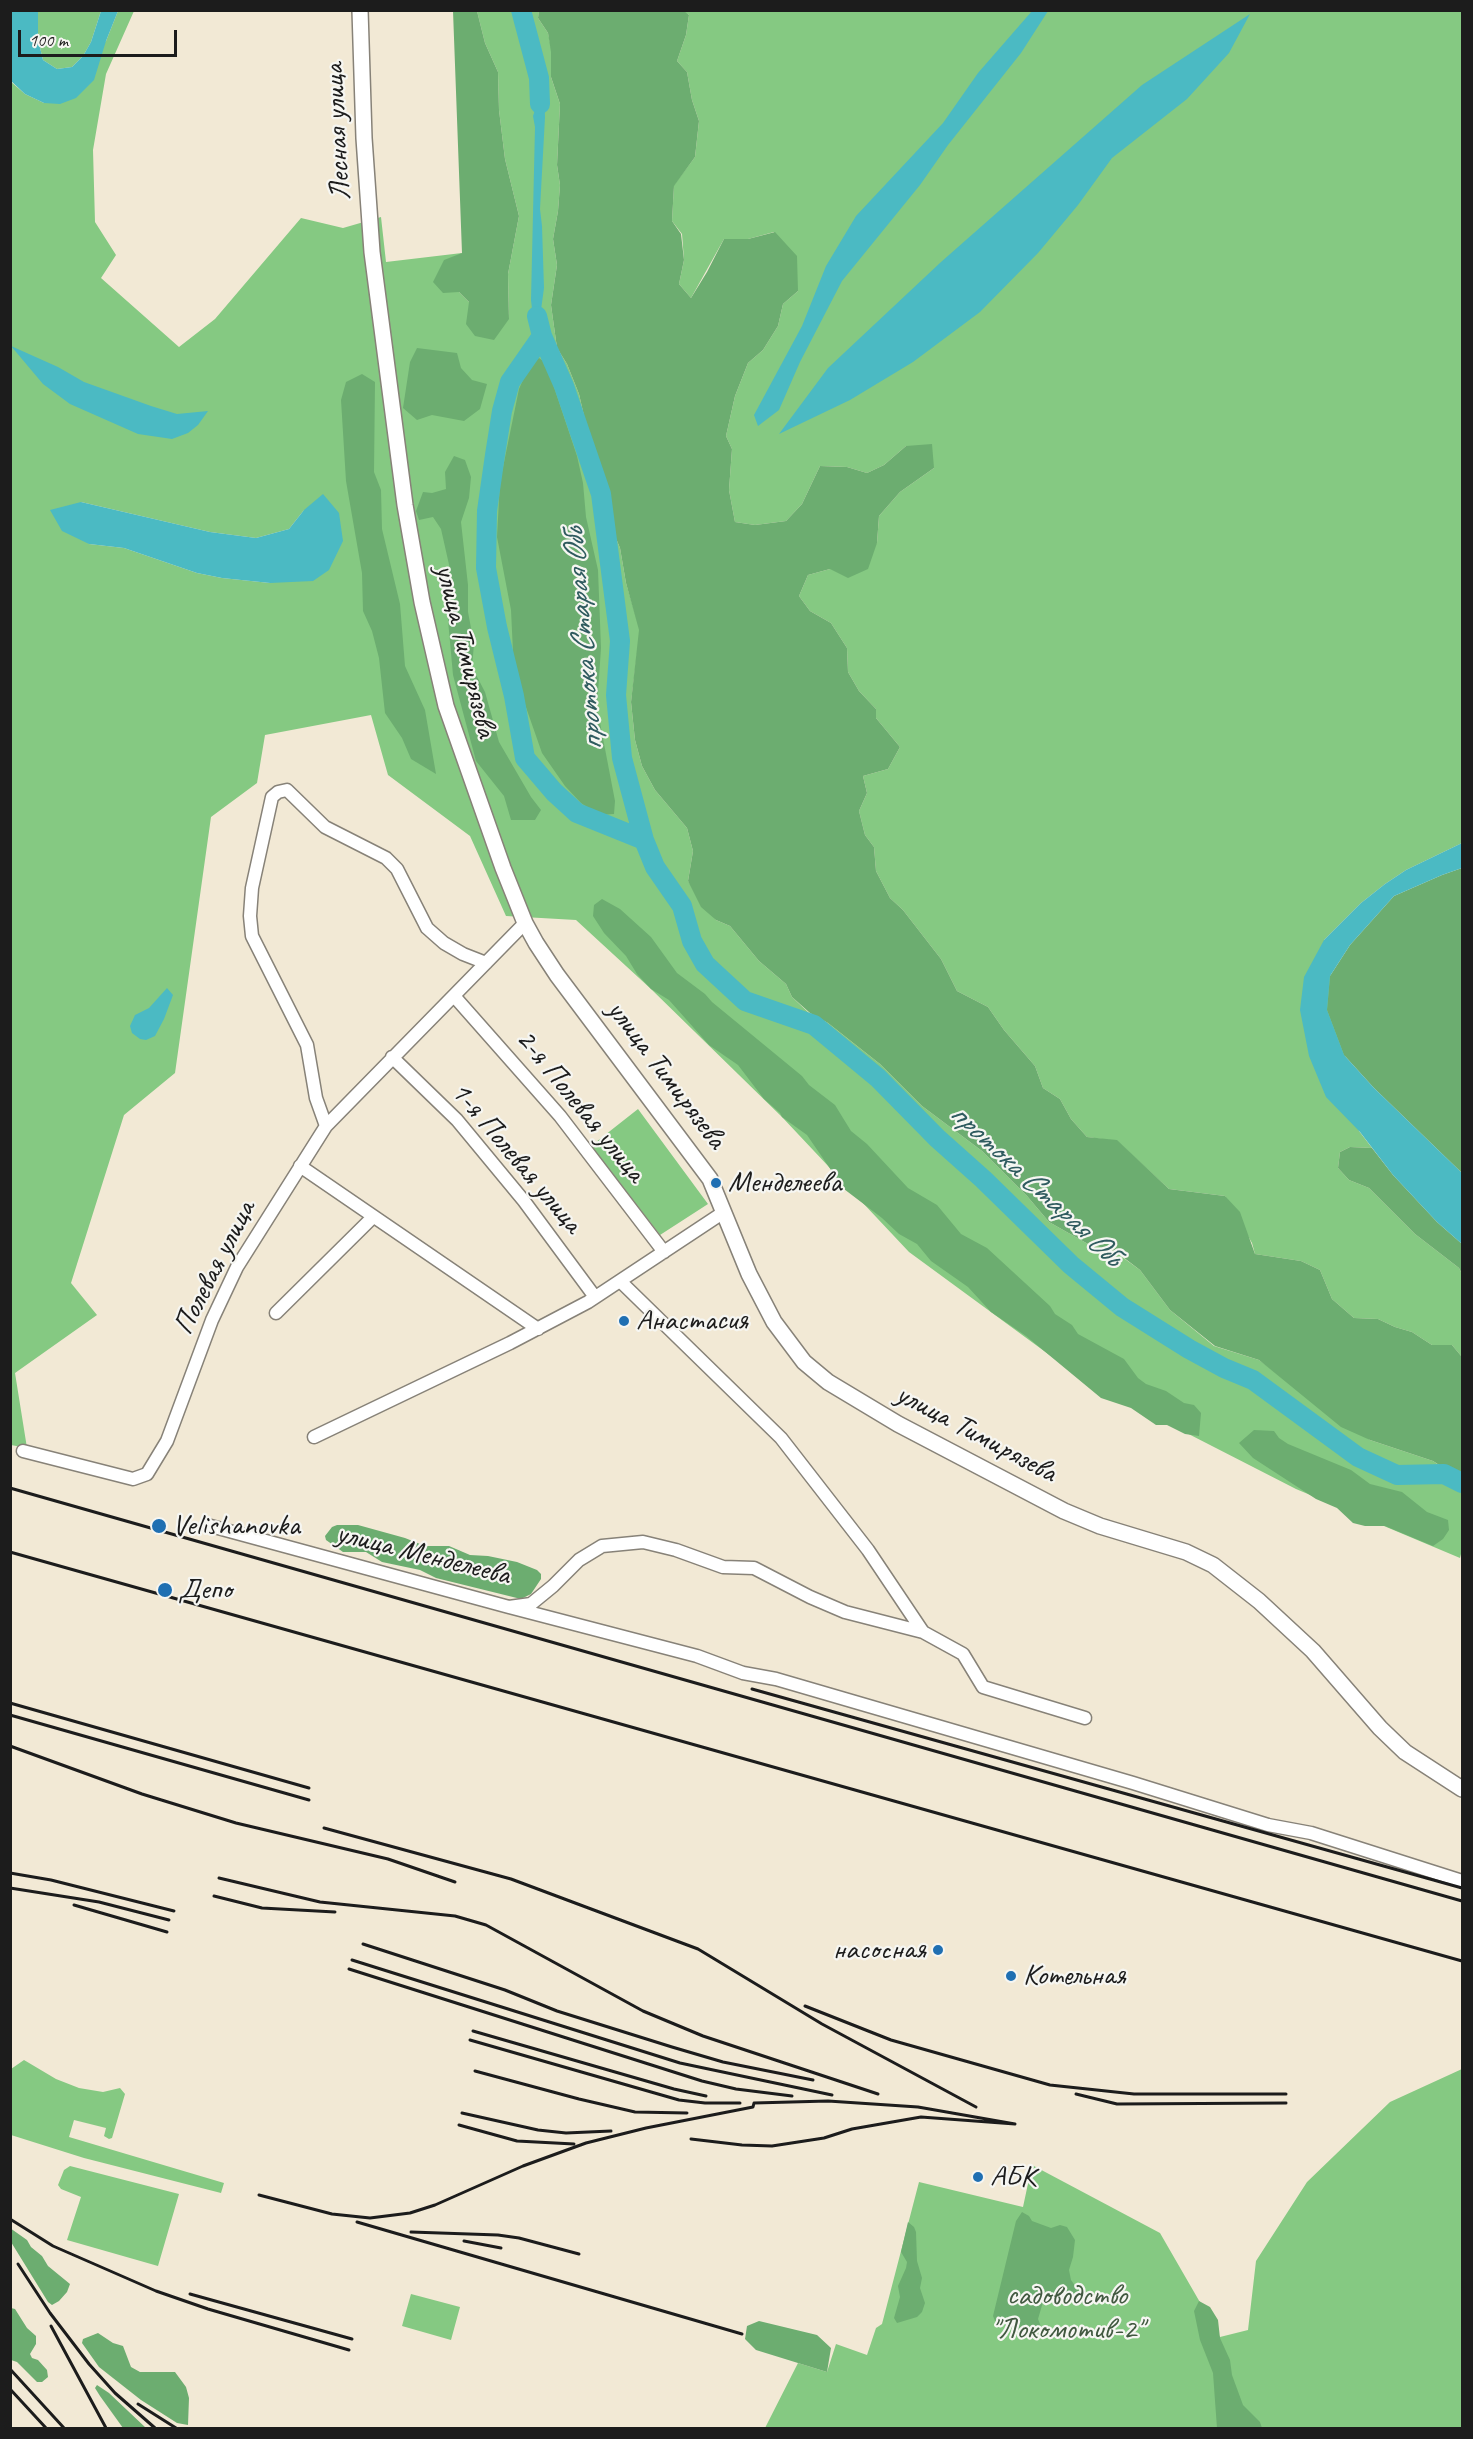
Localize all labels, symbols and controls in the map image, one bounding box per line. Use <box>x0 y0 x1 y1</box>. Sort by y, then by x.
scale bar <box>21 18 180 56</box>
text: 100 m <box>29 29 68 51</box>
street label: Лесная улица <box>316 63 360 201</box>
water label: протока Старая Обь <box>555 528 613 752</box>
street label: улица Тимирязева <box>426 561 504 741</box>
street label: улица Тимирязева <box>598 994 734 1156</box>
street label: 2-я Полевая улица <box>507 1022 653 1190</box>
street label: 1-я Полевая улица <box>442 1075 590 1241</box>
water label: протока Старая Обь <box>941 1095 1129 1275</box>
place label: Менделеева <box>728 1165 841 1201</box>
marker: Менделеева <box>709 1176 723 1190</box>
street label: Полевая улица <box>166 1195 264 1341</box>
place label: Анастасия <box>636 1303 748 1339</box>
marker: Анастасия <box>617 1314 631 1328</box>
street label: улица Тимирязева <box>890 1377 1062 1491</box>
place label: Velishanovka <box>172 1508 300 1544</box>
street label: улица Менделеева <box>332 1516 514 1594</box>
marker: Velishanovka <box>150 1517 168 1535</box>
place label: Депо <box>178 1572 232 1608</box>
marker: Депо <box>156 1581 174 1599</box>
place label: насосная <box>833 1932 926 1968</box>
marker: насосная <box>931 1943 945 1957</box>
place label: Котельная <box>1023 1958 1126 1994</box>
marker: Котельная <box>1004 1969 1018 1983</box>
place label: АБК <box>990 2159 1035 2195</box>
marker: АБК <box>971 2170 985 2184</box>
park label: садоводство "Локомотив-2" <box>991 2278 1143 2348</box>

